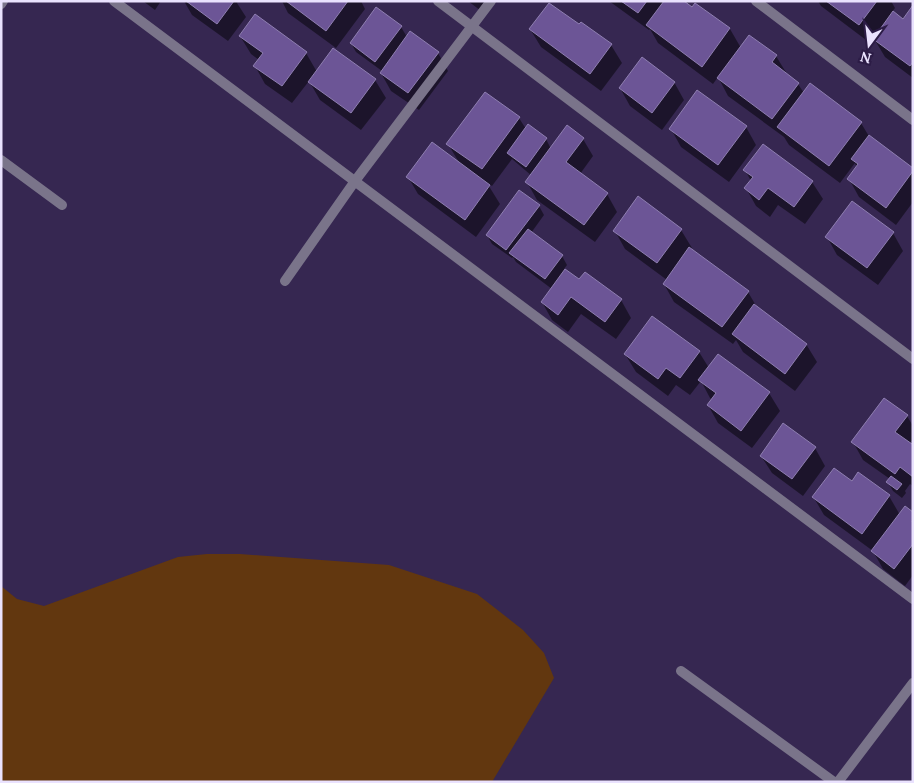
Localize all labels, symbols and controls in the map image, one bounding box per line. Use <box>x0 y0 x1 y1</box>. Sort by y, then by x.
north arrow <box>844 20 894 70</box>
text: N <box>858 47 873 68</box>

